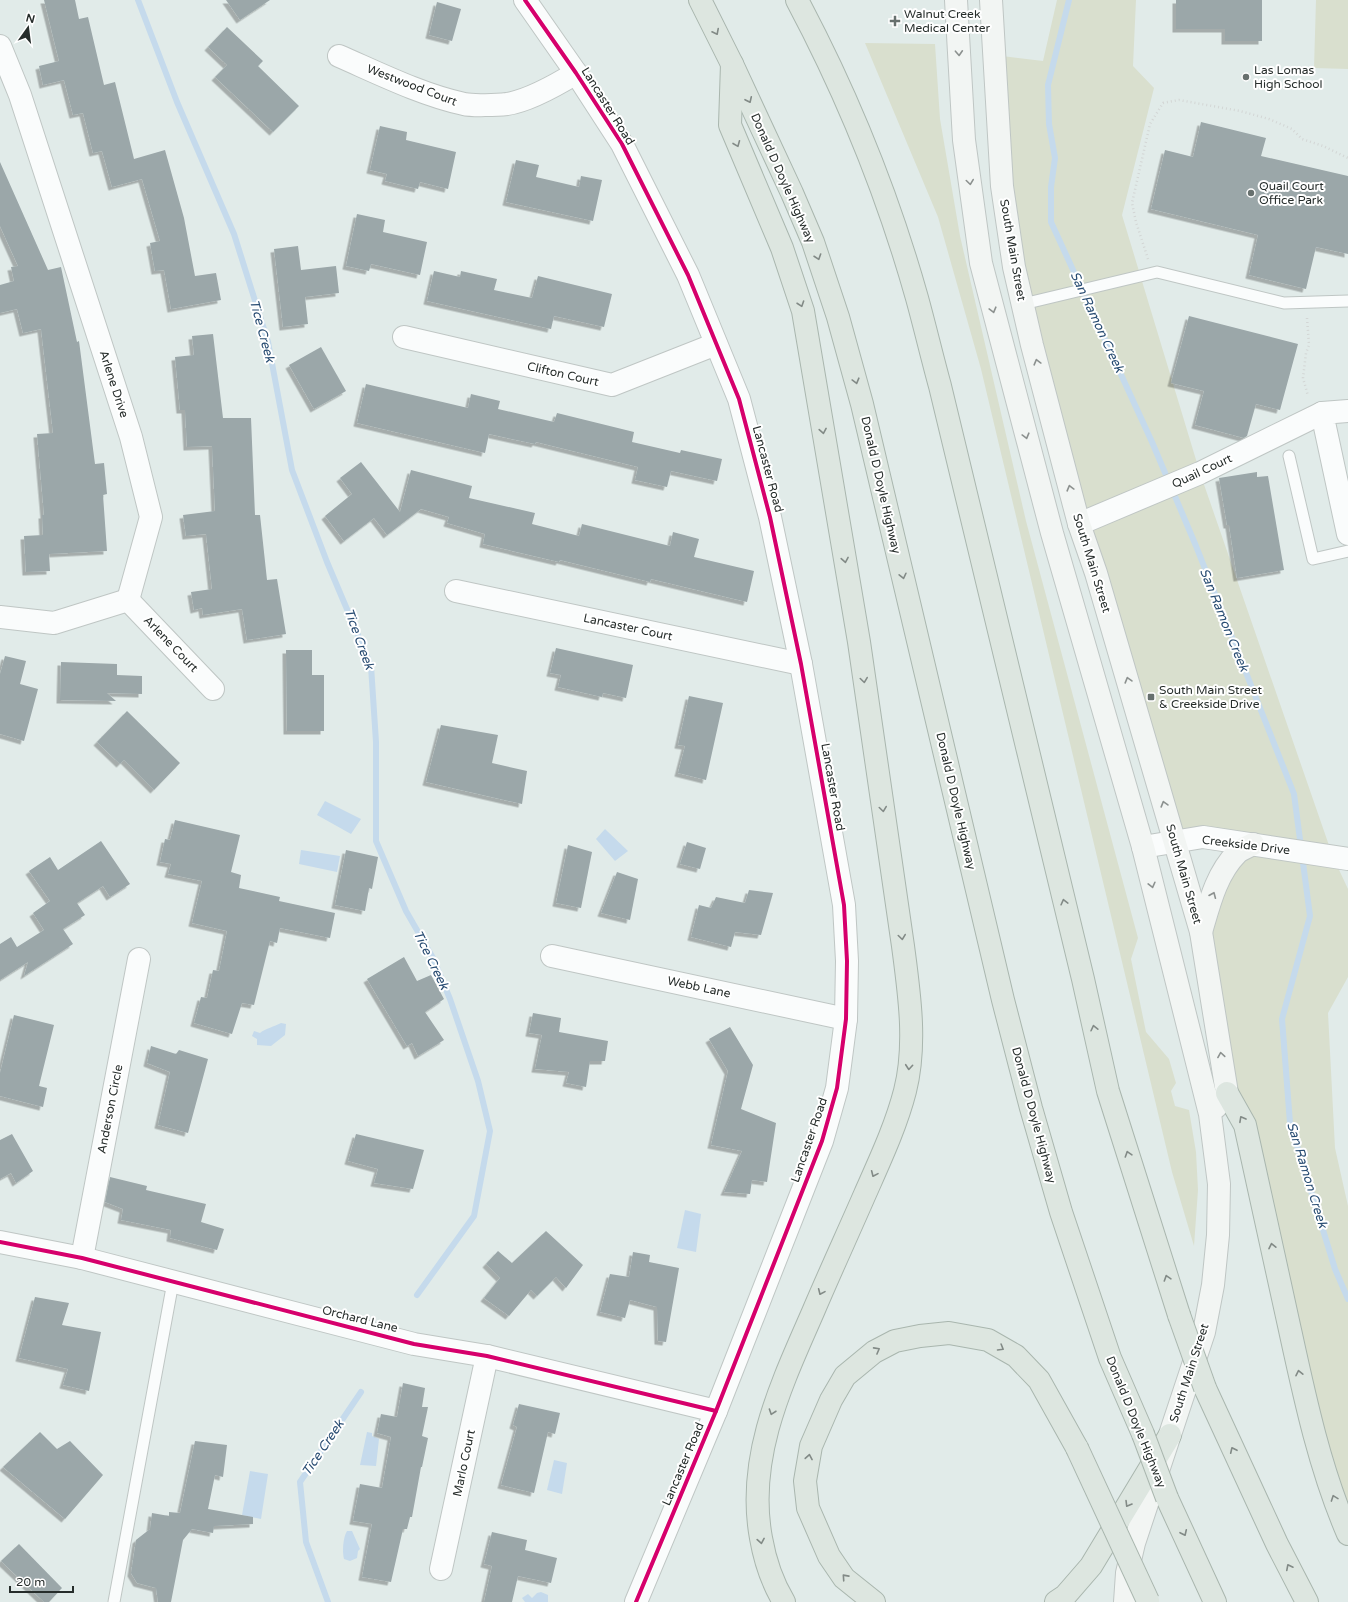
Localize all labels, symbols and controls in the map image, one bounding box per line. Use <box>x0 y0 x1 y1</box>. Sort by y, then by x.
place label: Walnut Creek Medical Center <box>904 7 990 35</box>
north arrow <box>8 8 48 48</box>
text: N <box>24 11 36 26</box>
marker: Walnut Creek Medical Center <box>889 15 901 27</box>
one-way arrow <box>711 28 719 35</box>
one-way arrow <box>954 50 963 56</box>
street label: Westwood Court <box>365 61 459 109</box>
place label: Las Lomas High School <box>1254 63 1323 91</box>
street label: Lancaster Road <box>578 65 638 147</box>
marker: Las Lomas High School <box>1241 72 1251 82</box>
one-way arrow <box>744 95 752 103</box>
street label: Donald D Doyle Highway <box>748 111 818 246</box>
one-way arrow <box>733 140 741 147</box>
one-way arrow <box>965 179 974 185</box>
place label: Quail Court Office Park <box>1259 179 1324 207</box>
marker: Quail Court Office Park <box>1246 188 1256 198</box>
street label: South Main Street <box>997 198 1029 302</box>
one-way arrow <box>813 253 821 260</box>
water label: San Ramon Creek <box>1067 269 1128 376</box>
water label: Tice Creek <box>246 298 278 365</box>
one-way arrow <box>796 300 804 307</box>
one-way arrow <box>988 306 997 313</box>
street label: Arlene Drive <box>97 349 132 420</box>
street label: Clifton Court <box>526 359 601 389</box>
one-way arrow <box>1033 359 1041 366</box>
one-way arrow <box>851 377 860 384</box>
street label: Donald D Doyle Highway <box>858 415 904 556</box>
street label: Lancaster Road <box>750 424 786 514</box>
one-way arrow <box>818 428 827 435</box>
one-way arrow <box>1021 432 1030 439</box>
street label: Quail Court <box>1170 451 1235 491</box>
one-way arrow <box>1066 485 1075 492</box>
street label: South Main Street <box>1070 512 1114 615</box>
one-way arrow <box>840 557 849 563</box>
water label: San Ramon Creek <box>1196 566 1252 675</box>
one-way arrow <box>898 572 906 579</box>
water label: Tice Creek <box>341 606 378 673</box>
street label: Lancaster Court <box>582 611 674 643</box>
street label: Arlene Court <box>141 613 201 675</box>
one-way arrow <box>1124 676 1133 683</box>
one-way arrow <box>859 677 868 683</box>
place label: South Main Street & Creekside Drive <box>1159 683 1262 711</box>
marker: South Main Street & Creekside Drive <box>1146 692 1156 702</box>
street label: Donald D Doyle Highway <box>933 731 979 872</box>
street label: Lancaster Road <box>818 742 848 832</box>
one-way arrow <box>1160 801 1169 808</box>
one-way arrow <box>878 806 887 812</box>
street label: South Main Street <box>1163 823 1205 926</box>
street label: Creekside Drive <box>1201 833 1291 857</box>
one-way arrow <box>1148 882 1156 888</box>
one-way arrow <box>1208 891 1216 898</box>
one-way arrow <box>1061 899 1069 905</box>
water label: Tice Creek <box>410 928 453 993</box>
one-way arrow <box>897 934 906 941</box>
street label: Webb Lane <box>666 973 732 1001</box>
one-way arrow <box>1091 1025 1099 1032</box>
street label: Donald D Doyle Highway <box>1009 1045 1059 1185</box>
one-way arrow <box>1217 1051 1226 1058</box>
street label: Anderson Circle <box>94 1063 126 1155</box>
one-way arrow <box>904 1064 913 1070</box>
street label: Lancaster Road <box>788 1096 830 1184</box>
one-way arrow <box>1239 1116 1246 1123</box>
water label: San Ramon Creek <box>1283 1120 1331 1231</box>
one-way arrow <box>1124 1150 1133 1157</box>
one-way arrow <box>871 1169 879 1177</box>
one-way arrow <box>1268 1242 1276 1249</box>
one-way arrow <box>1164 1274 1172 1281</box>
one-way arrow <box>818 1289 826 1296</box>
street label: Orchard Lane <box>321 1303 399 1335</box>
street label: South Main Street <box>1166 1321 1212 1424</box>
one-way arrow <box>997 1343 1004 1350</box>
one-way arrow <box>873 1348 880 1355</box>
street label: Donald D Doyle Highway <box>1103 1354 1169 1490</box>
one-way arrow <box>1296 1369 1304 1376</box>
one-way arrow <box>768 1409 777 1416</box>
water label: Tice Creek <box>298 1416 348 1479</box>
street label: Lancaster Road <box>659 1420 707 1508</box>
street label: Marlo Court <box>450 1428 478 1498</box>
one-way arrow <box>1230 1447 1238 1454</box>
one-way arrow <box>804 1454 813 1460</box>
one-way arrow <box>1331 1494 1339 1501</box>
one-way arrow <box>1125 1500 1133 1507</box>
one-way arrow <box>1179 1529 1187 1537</box>
one-way arrow <box>756 1538 765 1544</box>
one-way arrow <box>1286 1564 1294 1572</box>
scale bar <box>10 1568 73 1594</box>
one-way arrow <box>842 1574 849 1581</box>
text: 20 m <box>16 1575 45 1589</box>

